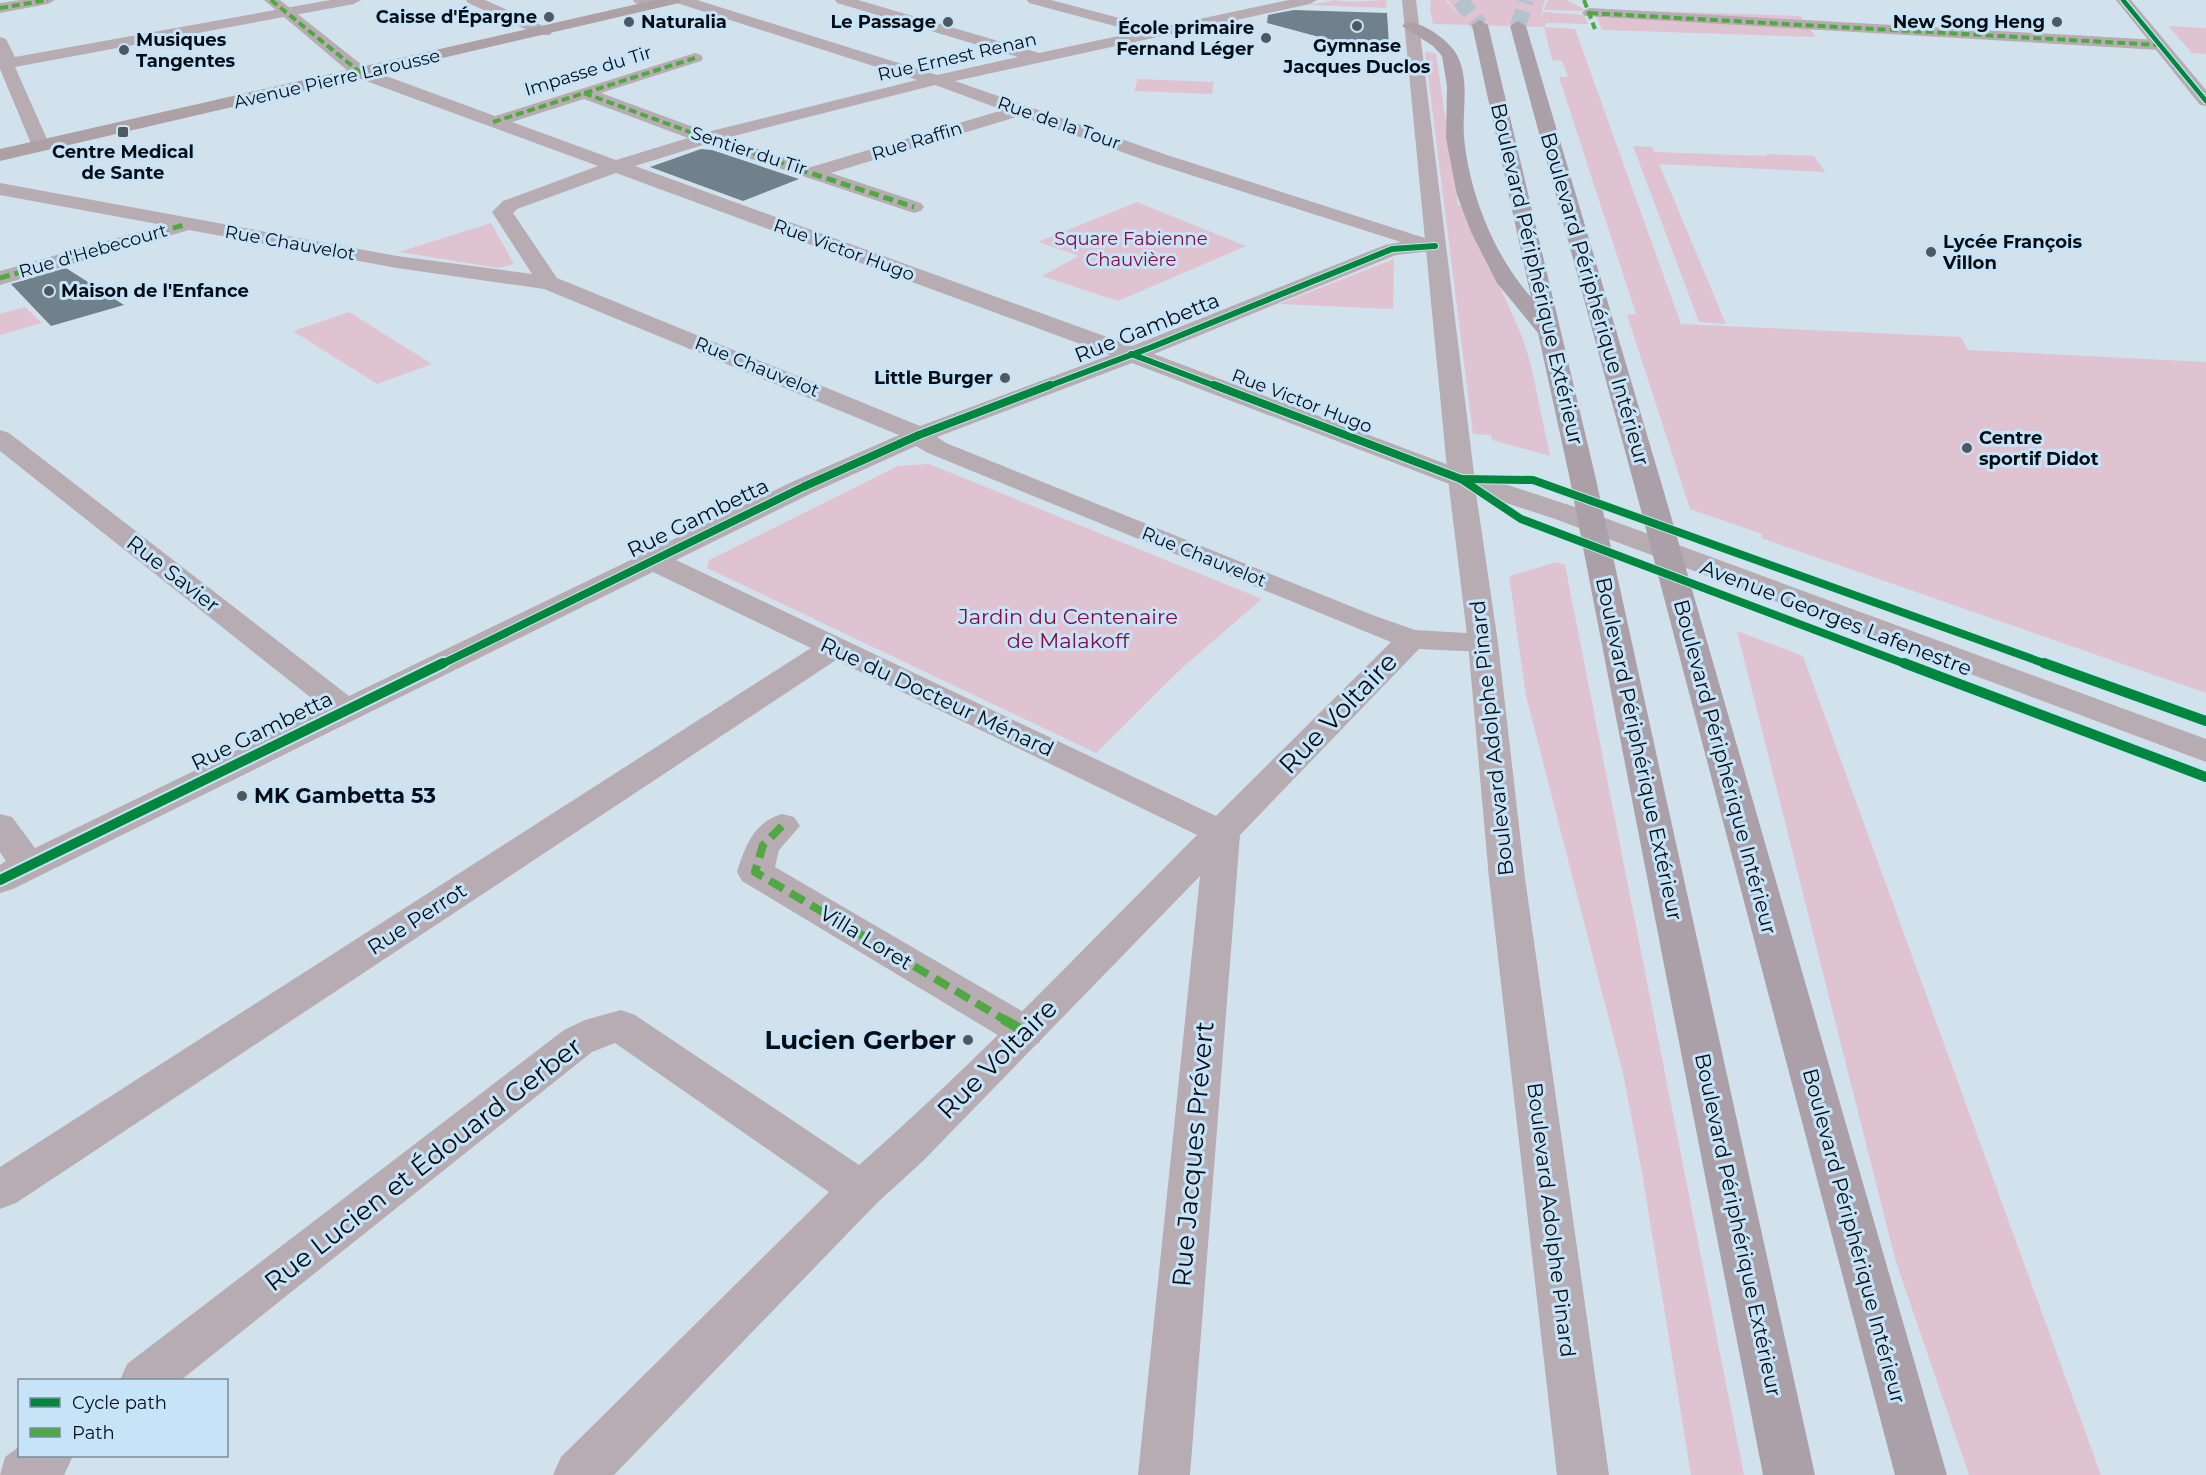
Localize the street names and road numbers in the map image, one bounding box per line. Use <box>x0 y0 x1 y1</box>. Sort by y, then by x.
street label: Rue Ernest Renan <box>875 28 1039 86</box>
street label: Impasse du Tir <box>522 41 654 101</box>
street label: Avenue Pierre Larousse <box>232 45 442 113</box>
street label: Rue de la Tour <box>995 92 1123 154</box>
street label: Boulevard Périphérique Extérieur <box>1486 100 1589 447</box>
street label: Rue Raffin <box>869 117 965 165</box>
street label: Sentier du Tir <box>688 122 810 180</box>
street label: Boulevard Périphérique Intérieur <box>1536 129 1655 469</box>
street label: Rue Victor Hugo <box>770 214 918 286</box>
street label: Rue d'Hebecourt <box>16 219 170 283</box>
street label: Rue Chauvelot <box>223 221 357 265</box>
street label: Rue Gambetta <box>1071 287 1223 368</box>
street label: Rue Chauvelot <box>692 332 822 402</box>
street label: Rue Victor Hugo <box>1229 364 1375 438</box>
street label: Rue Gambetta <box>623 473 772 563</box>
street label: Rue Chauvelot <box>1139 522 1269 592</box>
street label: Rue Savier <box>122 530 225 618</box>
street label: Avenue Georges Lafenestre <box>1697 554 1975 681</box>
street label: Boulevard Périphérique Extérieur <box>1591 575 1688 923</box>
street label: Boulevard Périphérique Intérieur <box>1669 597 1782 937</box>
street label: Boulevard Adolphe Pinard <box>1465 599 1518 877</box>
street label: Rue du Docteur Ménard <box>817 631 1058 762</box>
street label: Rue Voltaire <box>1272 646 1404 780</box>
street label: Rue Gambetta <box>187 686 336 776</box>
street label: Rue Perrot <box>363 877 471 960</box>
street label: Villa Loret <box>815 900 917 975</box>
street label: Rue Voltaire <box>930 992 1064 1126</box>
street label: Rue Jacques Prévert <box>1165 1020 1221 1288</box>
street label: Rue Lucien et Édouard Gerber <box>258 1030 588 1298</box>
street label: Boulevard Périphérique Extérieur <box>1690 1051 1787 1399</box>
street label: Boulevard Périphérique Intérieur <box>1798 1066 1911 1406</box>
street label: Boulevard Adolphe Pinard <box>1522 1081 1581 1359</box>

